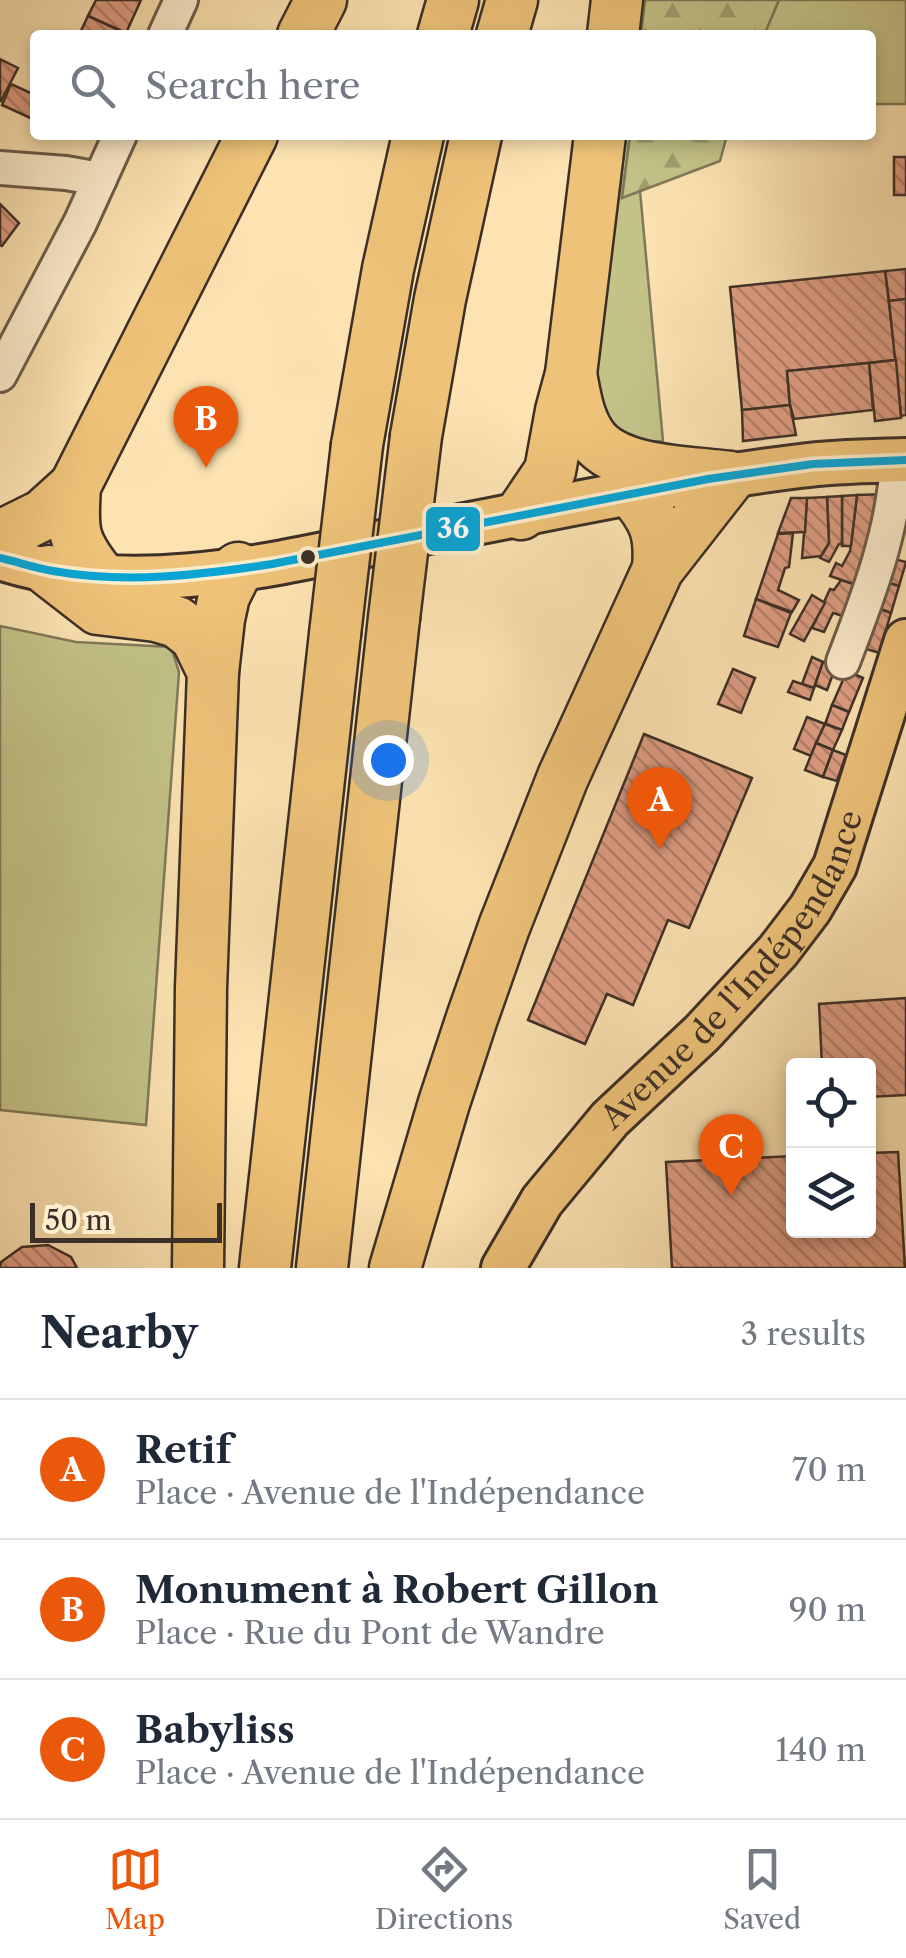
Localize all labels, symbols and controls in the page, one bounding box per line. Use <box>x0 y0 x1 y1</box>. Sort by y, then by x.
search box <box>30 30 876 140</box>
icon: search <box>65 58 120 113</box>
text: Search here <box>145 62 360 109</box>
pin: B <box>174 386 238 468</box>
line badge: 36 <box>424 505 482 553</box>
text: 36 <box>437 511 469 545</box>
unlabelled marker <box>298 547 318 567</box>
your location <box>363 735 414 786</box>
pin: A <box>628 766 692 849</box>
street label: Avenue de l'Indépendance <box>588 795 866 1137</box>
map controls <box>786 1058 876 1238</box>
button: locate <box>786 1058 876 1148</box>
pin: C <box>698 1114 764 1196</box>
button: layers <box>786 1148 876 1238</box>
scale bar <box>30 1198 222 1242</box>
text: 50 m <box>45 1203 112 1237</box>
text: Nearby <box>40 1307 198 1359</box>
text: 3 results <box>740 1314 866 1353</box>
text: Retif <box>135 1426 231 1473</box>
text: A <box>60 1450 85 1489</box>
text: 70 m <box>792 1450 866 1489</box>
text: Place · Avenue de l'Indépendance <box>135 1473 645 1512</box>
text: Monument à Robert Gillon <box>135 1566 659 1613</box>
text: B <box>61 1590 84 1629</box>
text: 90 m <box>789 1590 866 1629</box>
text: Place · Rue du Pont de Wandre <box>135 1613 605 1652</box>
text: Babyliss <box>135 1706 295 1753</box>
text: C <box>60 1730 85 1769</box>
text: 140 m <box>775 1730 866 1769</box>
text: Place · Avenue de l'Indépendance <box>135 1753 645 1792</box>
tab: Map <box>105 1842 165 1936</box>
tab: Directions <box>375 1842 513 1936</box>
tab: Saved <box>723 1842 801 1936</box>

